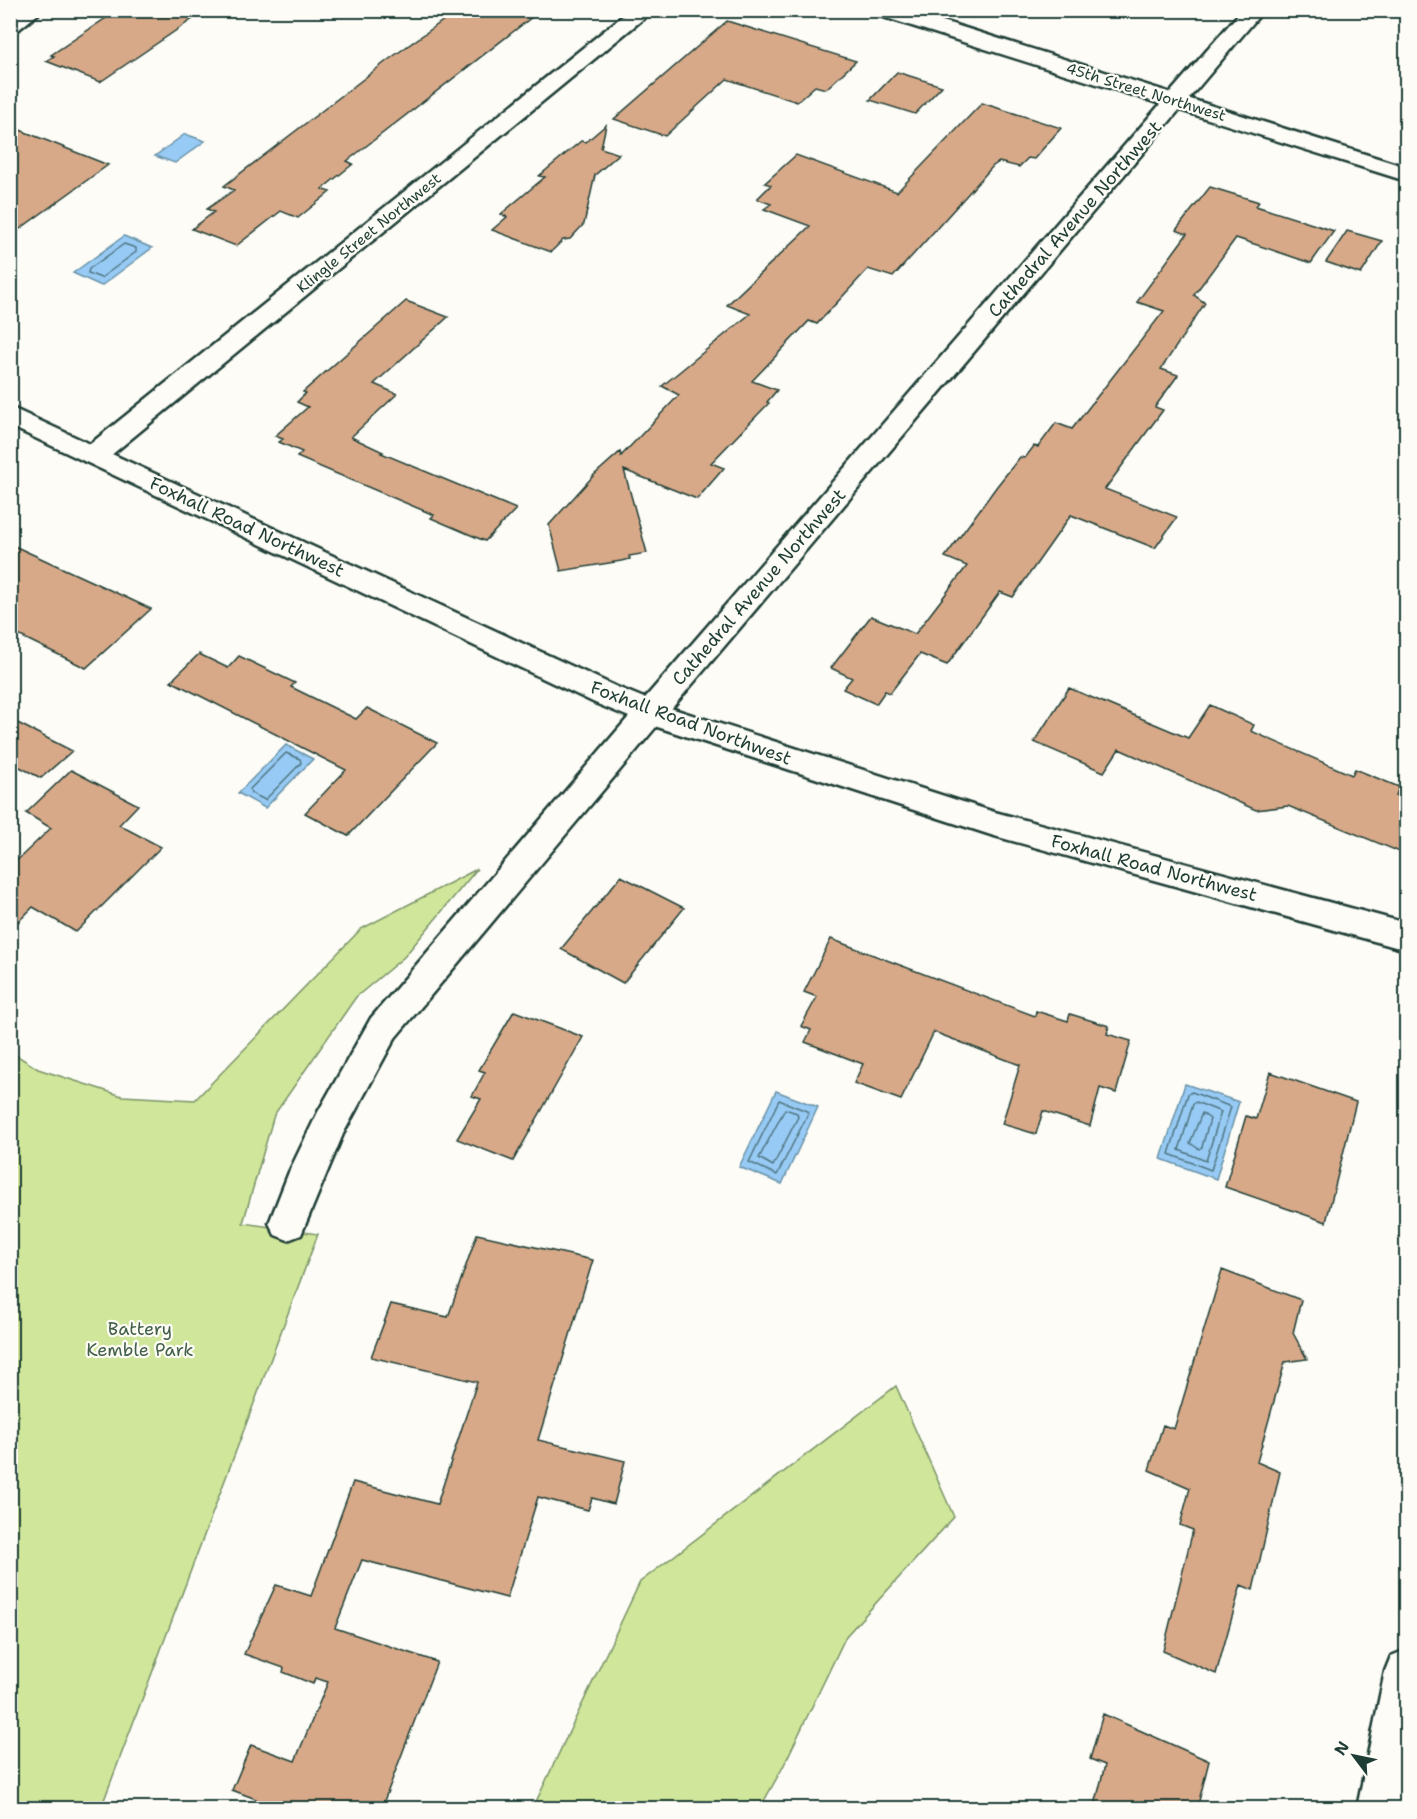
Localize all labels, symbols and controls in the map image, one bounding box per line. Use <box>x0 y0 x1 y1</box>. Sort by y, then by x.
street label: 45th Street Northwest <box>1064 58 1228 126</box>
street label: Cathedral Avenue Northwest <box>983 115 1167 323</box>
street label: Klingle Street Northwest <box>293 169 445 297</box>
street label: Foxhall Road Northwest <box>146 471 348 583</box>
street label: Cathedral Avenue Northwest <box>667 483 851 691</box>
street label: Foxhall Road Northwest <box>587 675 795 771</box>
street label: Foxhall Road Northwest <box>1048 829 1260 907</box>
park label: Battery Kemble Park <box>86 1317 194 1362</box>
north arrow <box>1324 1726 1384 1786</box>
text: N <box>1329 1737 1354 1759</box>

